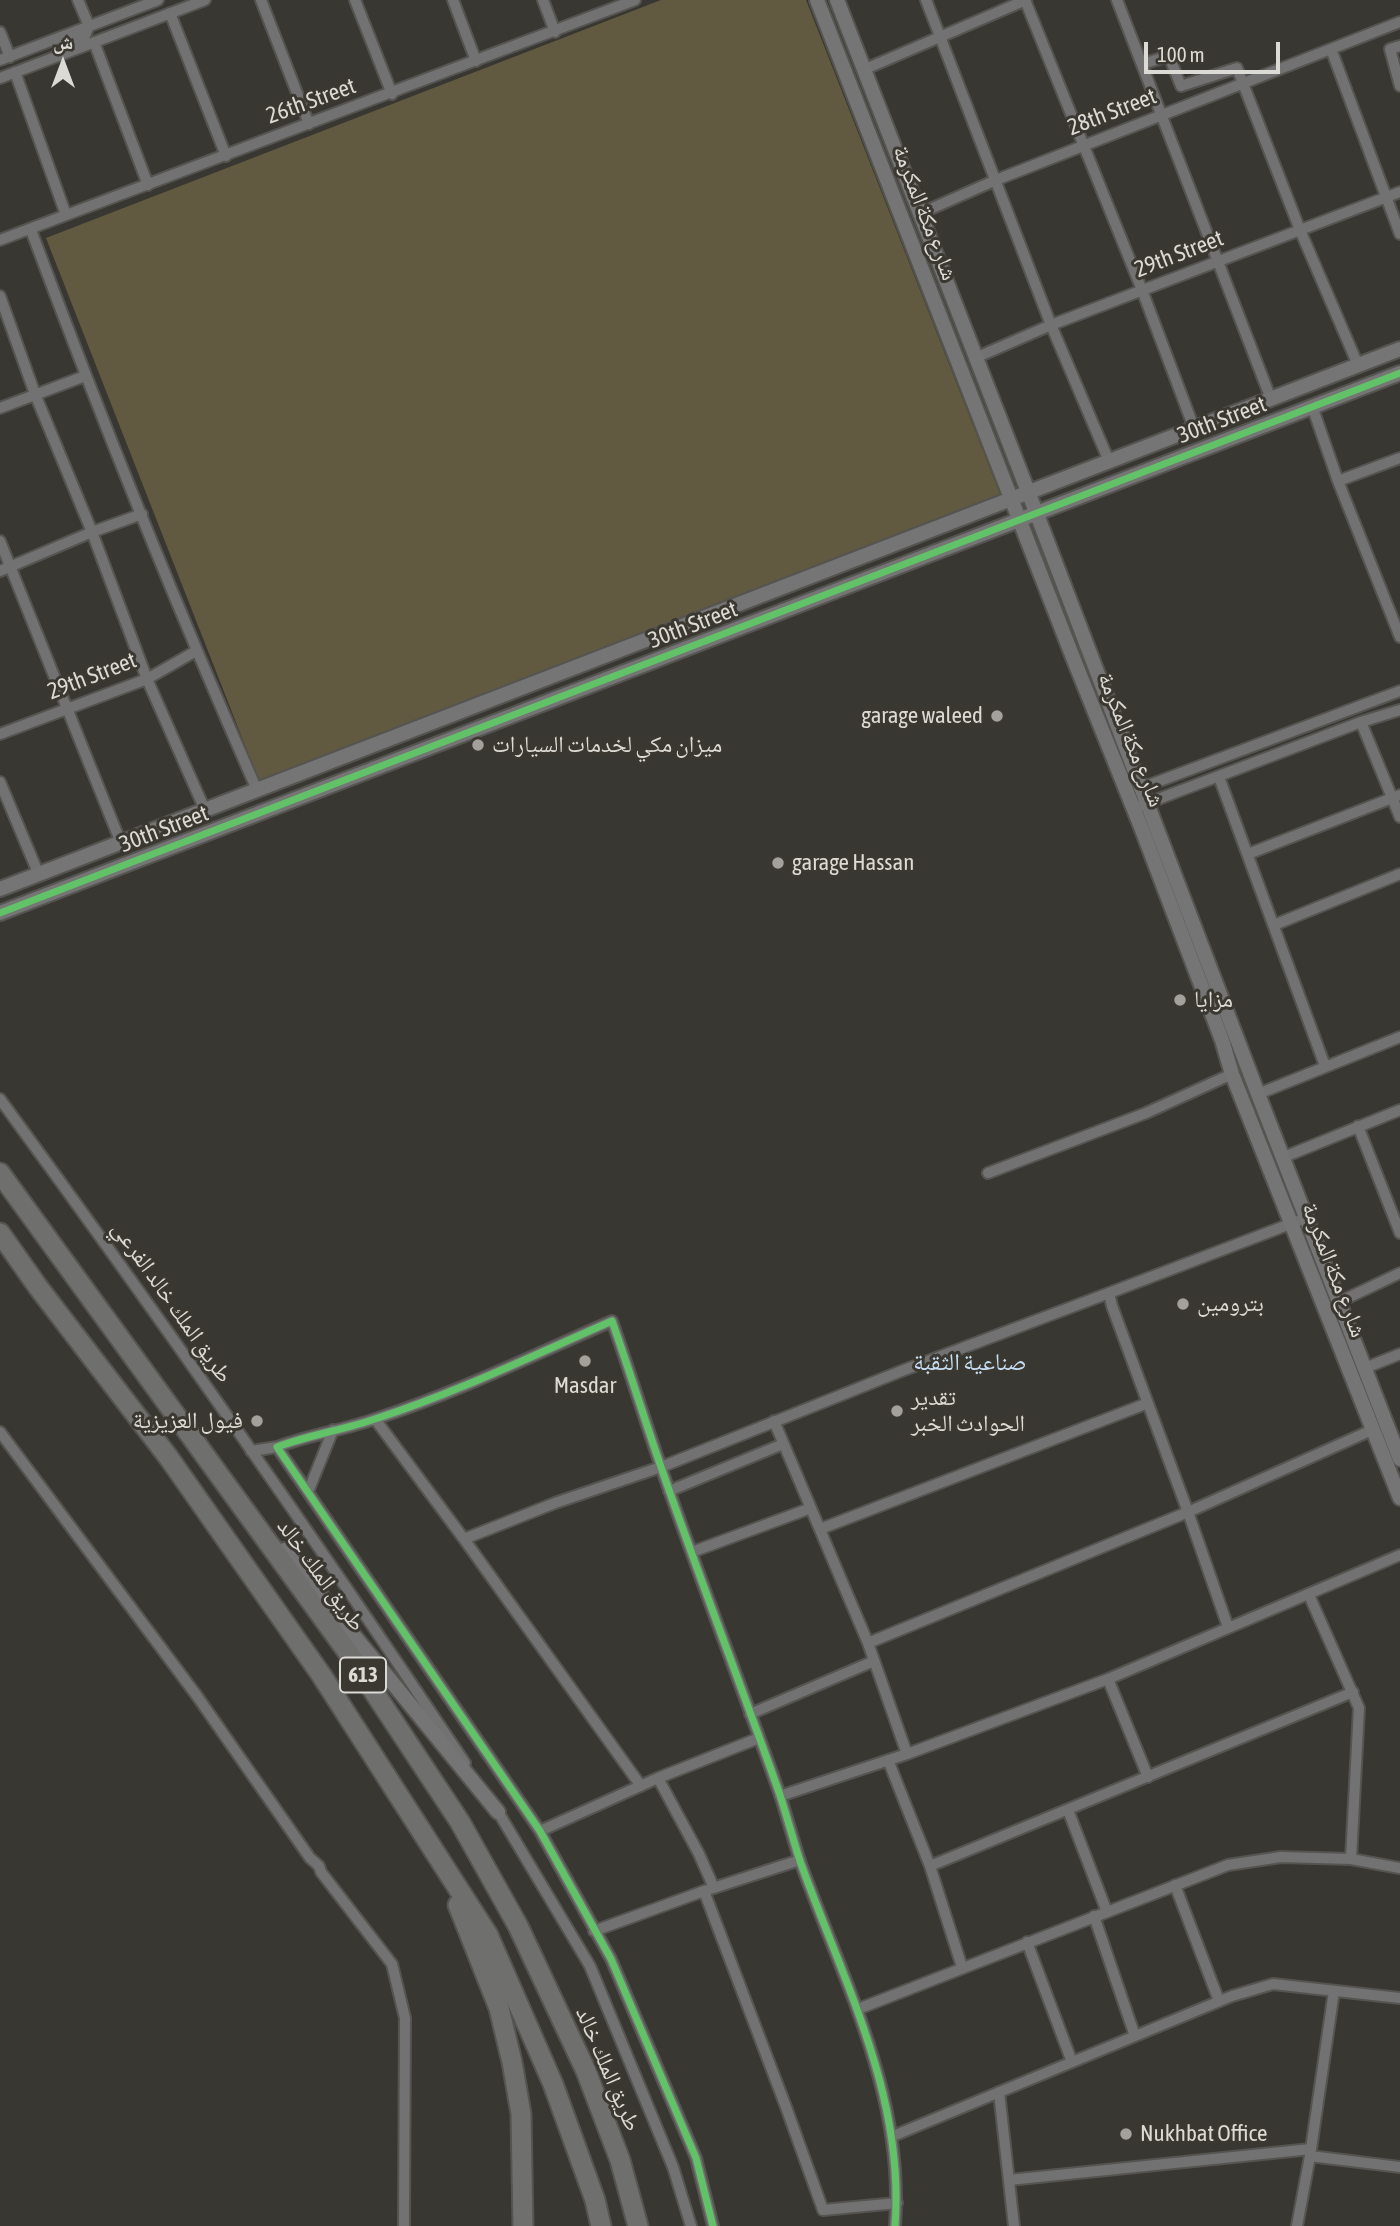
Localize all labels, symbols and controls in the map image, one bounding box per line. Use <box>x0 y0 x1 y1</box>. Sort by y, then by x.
north arrow <box>28 28 98 98</box>
scale bar <box>1148 28 1284 72</box>
text: ش <box>53 31 73 53</box>
text: 100 m <box>1157 42 1205 66</box>
street label: 26th Street <box>263 72 359 130</box>
street label: 28th Street <box>1064 82 1160 142</box>
street label: شارع مكة المكرمة <box>887 142 963 284</box>
street label: 29th Street <box>1131 224 1227 284</box>
street label: 30th Street <box>1174 390 1270 450</box>
street label: 30th Street <box>645 595 741 655</box>
street label: 29th Street <box>44 646 140 706</box>
street label: شارع مكة المكرمة <box>1092 669 1170 811</box>
place label: garage waleed <box>861 702 983 730</box>
marker: garage waleed <box>989 708 1005 724</box>
place label: ميزان مكي لخدمات السيارات <box>492 731 722 759</box>
marker: ميزان مكي لخدمات السيارات <box>470 737 486 753</box>
street label: 30th Street <box>116 799 212 859</box>
place label: garage Hassan <box>792 849 914 877</box>
marker: garage Hassan <box>770 855 786 871</box>
place label: مزايا <box>1194 986 1233 1014</box>
marker: مزايا <box>1172 992 1188 1008</box>
street label: شارع مكة المكرمة <box>1296 1199 1372 1341</box>
street label: طريق الملك خالد الفرعي <box>106 1216 238 1388</box>
place label: بترومين <box>1197 1290 1264 1318</box>
marker: بترومين <box>1175 1296 1191 1312</box>
district label: صناعية الثقبة <box>913 1348 1027 1376</box>
marker: Masdar <box>577 1353 593 1369</box>
place label: Masdar <box>554 1372 616 1400</box>
place label: تقدير الحوادث الخبر <box>911 1384 1025 1438</box>
marker: تقدير الحوادث الخبر <box>889 1403 905 1419</box>
place label: فيول العزيزية <box>133 1407 243 1435</box>
marker: فيول العزيزية <box>249 1413 265 1429</box>
street label: طريق الملك خالد <box>271 1513 371 1637</box>
road number: 613 <box>340 1658 386 1692</box>
street label: طريق الملك خالد <box>569 2003 647 2135</box>
place label: Nukhbat Office <box>1140 2120 1267 2148</box>
marker: Nukhbat Office <box>1118 2126 1134 2142</box>

